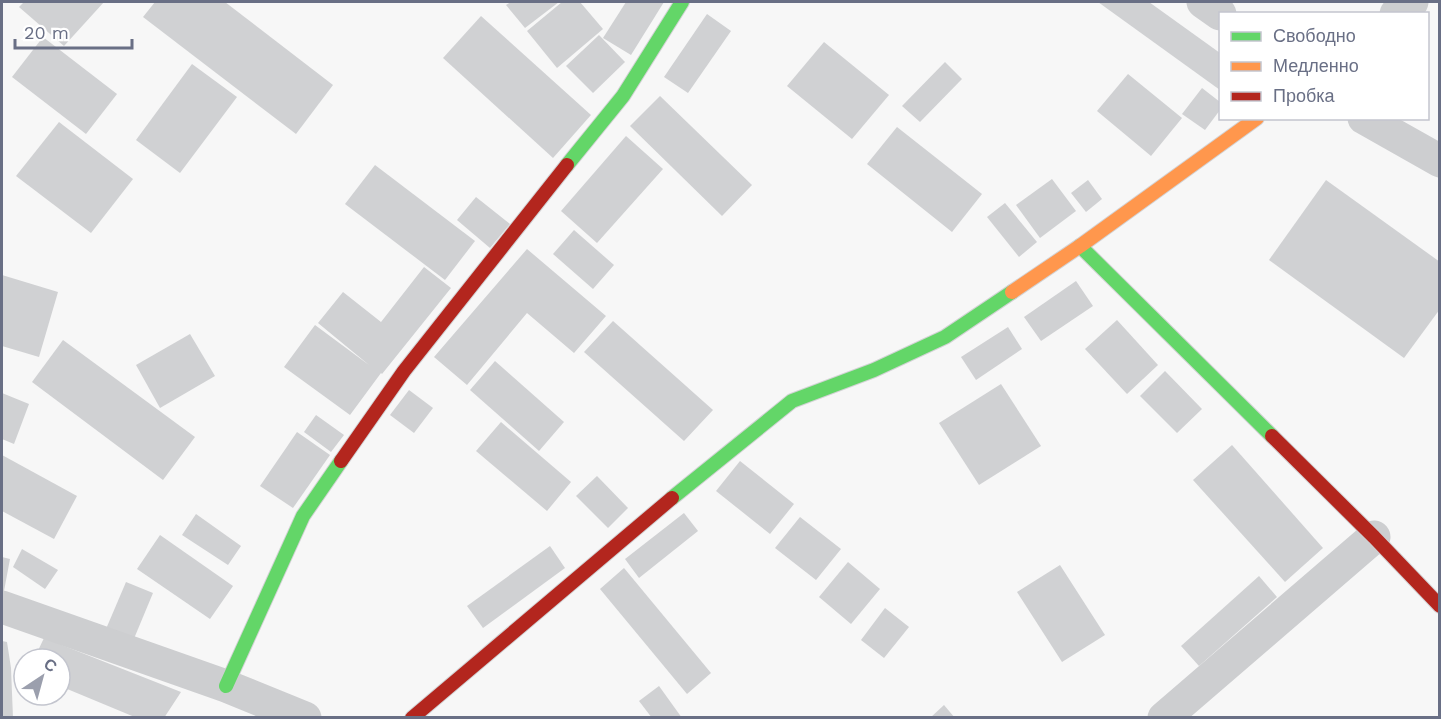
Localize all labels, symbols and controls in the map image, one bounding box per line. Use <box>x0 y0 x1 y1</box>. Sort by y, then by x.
scale bar <box>15 12 132 50</box>
legend <box>1219 12 1429 120</box>
text: 20 m <box>24 22 69 43</box>
text: Свободно <box>1273 25 1356 46</box>
text: Медленно <box>1273 55 1359 76</box>
text: Пробка <box>1273 85 1336 106</box>
north arrow <box>12 647 72 707</box>
text: С <box>40 654 61 677</box>

